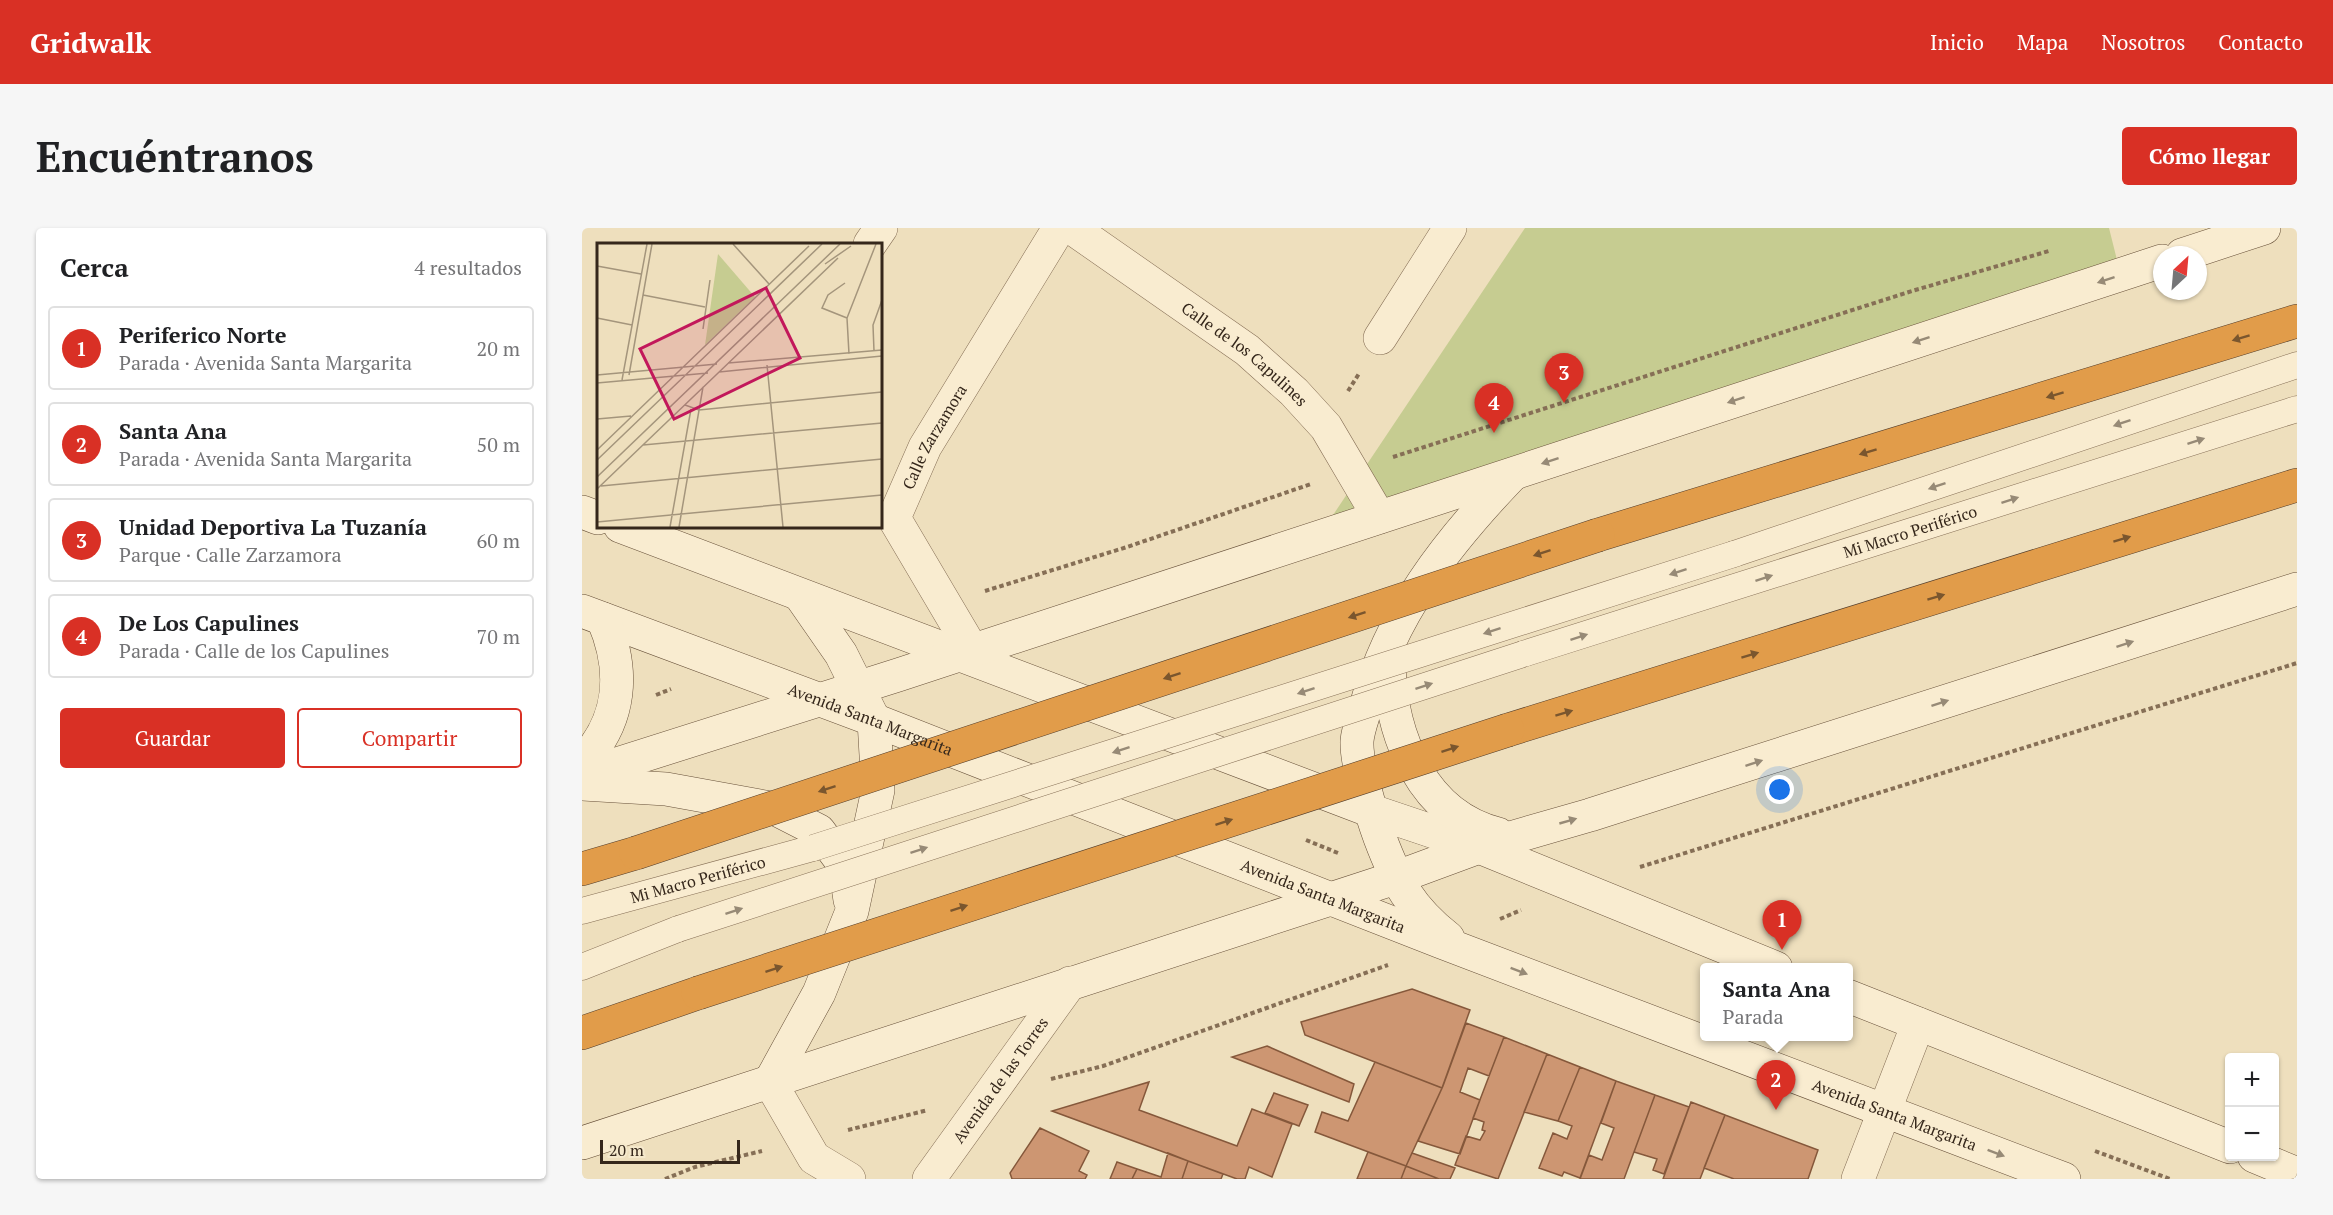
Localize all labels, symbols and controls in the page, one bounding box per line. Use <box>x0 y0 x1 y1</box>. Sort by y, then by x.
text: Gridwalk <box>30 24 151 61</box>
text: Inicio <box>1930 28 1984 56</box>
text: Mapa <box>2017 28 2068 56</box>
text: Nosotros <box>2101 28 2185 56</box>
text: Contacto <box>2218 28 2303 56</box>
button: Cómo llegar <box>2122 127 2297 185</box>
text: Encuéntranos <box>36 128 314 184</box>
inset map <box>597 243 882 528</box>
north arrow <box>2153 246 2207 300</box>
text: Cerca <box>60 250 129 284</box>
text: 4 resultados <box>414 254 522 281</box>
one-way arrow <box>2097 275 2115 285</box>
street label: Calle de los Capulines <box>1177 297 1313 411</box>
text: Periferico Norte <box>119 320 287 349</box>
one-way arrow <box>2232 334 2250 343</box>
text: 1 <box>76 335 87 362</box>
text: 20 m <box>477 335 520 362</box>
one-way arrow <box>1912 336 1930 345</box>
text: Parada · Avenida Santa Margarita <box>119 349 412 376</box>
pin: 3 <box>1544 354 1584 403</box>
street label: Calle Zarzamora <box>897 380 972 493</box>
pin: 4 <box>1474 384 1514 433</box>
one-way arrow <box>2046 391 2064 400</box>
one-way arrow <box>1727 396 1745 406</box>
text: Santa Ana <box>119 416 227 445</box>
one-way arrow <box>2113 419 2131 429</box>
text: 2 <box>76 431 87 458</box>
text: 50 m <box>477 431 520 458</box>
one-way arrow <box>2187 436 2205 445</box>
text: Parada · Avenida Santa Margarita <box>119 445 412 472</box>
one-way arrow <box>1859 448 1877 457</box>
one-way arrow <box>1541 457 1559 466</box>
one-way arrow <box>1928 481 1946 491</box>
one-way arrow <box>2001 495 2019 504</box>
street label: Mi Macro Periférico <box>1840 500 1980 563</box>
text: Unidad Deportiva La Tuzanía <box>119 512 427 541</box>
text: 3 <box>76 527 87 554</box>
text: 60 m <box>477 527 520 554</box>
one-way arrow <box>2113 534 2131 543</box>
text: Parque · Calle Zarzamora <box>119 541 342 568</box>
one-way arrow <box>1533 549 1551 559</box>
one-way arrow <box>1669 568 1687 577</box>
one-way arrow <box>1755 573 1773 582</box>
one-way arrow <box>1927 592 1945 601</box>
text: De Los Capulines <box>119 608 299 637</box>
one-way arrow <box>1348 610 1366 620</box>
text: 4 <box>76 623 87 650</box>
text: 70 m <box>477 623 520 650</box>
one-way arrow <box>1483 627 1501 636</box>
one-way arrow <box>1570 632 1588 641</box>
text: Parada · Calle de los Capulines <box>119 637 389 664</box>
one-way arrow <box>2116 639 2134 648</box>
one-way arrow <box>1741 650 1759 659</box>
one-way arrow <box>1163 671 1181 681</box>
street label: Avenida Santa Margarita <box>785 678 956 761</box>
one-way arrow <box>1415 681 1433 691</box>
one-way arrow <box>1297 686 1315 696</box>
one-way arrow <box>1931 698 1949 708</box>
button: Guardar <box>60 708 285 768</box>
button: Compartir <box>297 708 522 768</box>
one-way arrow <box>1555 708 1573 717</box>
one-way arrow <box>1441 744 1459 753</box>
one-way arrow <box>1112 746 1130 755</box>
one-way arrow <box>1745 758 1763 767</box>
your location <box>1765 775 1794 804</box>
one-way arrow <box>818 785 836 795</box>
one-way arrow <box>1559 816 1577 826</box>
one-way arrow <box>1215 817 1233 826</box>
one-way arrow <box>910 845 928 855</box>
street label: Mi Macro Periférico <box>628 850 768 908</box>
street label: Avenida Santa Margarita <box>1238 854 1408 938</box>
pin: 1 <box>1762 900 1802 950</box>
one-way arrow <box>950 903 968 913</box>
one-way arrow <box>725 905 743 915</box>
popup <box>1700 963 1853 1041</box>
one-way arrow <box>765 964 783 973</box>
one-way arrow <box>1510 967 1528 977</box>
text: Santa Ana <box>1723 974 1830 1003</box>
text: Parada <box>1723 1003 1784 1030</box>
street label: Avenida de las Torres <box>947 1012 1053 1147</box>
map controls <box>2225 1053 2279 1161</box>
button: + <box>2225 1053 2279 1107</box>
pin: 2 <box>1756 1060 1796 1110</box>
street label: Avenida Santa Margarita <box>1809 1073 1980 1156</box>
button: − <box>2225 1107 2279 1161</box>
scale bar <box>600 1137 740 1164</box>
text: 20 m <box>609 1139 644 1161</box>
one-way arrow <box>1987 1149 2005 1158</box>

